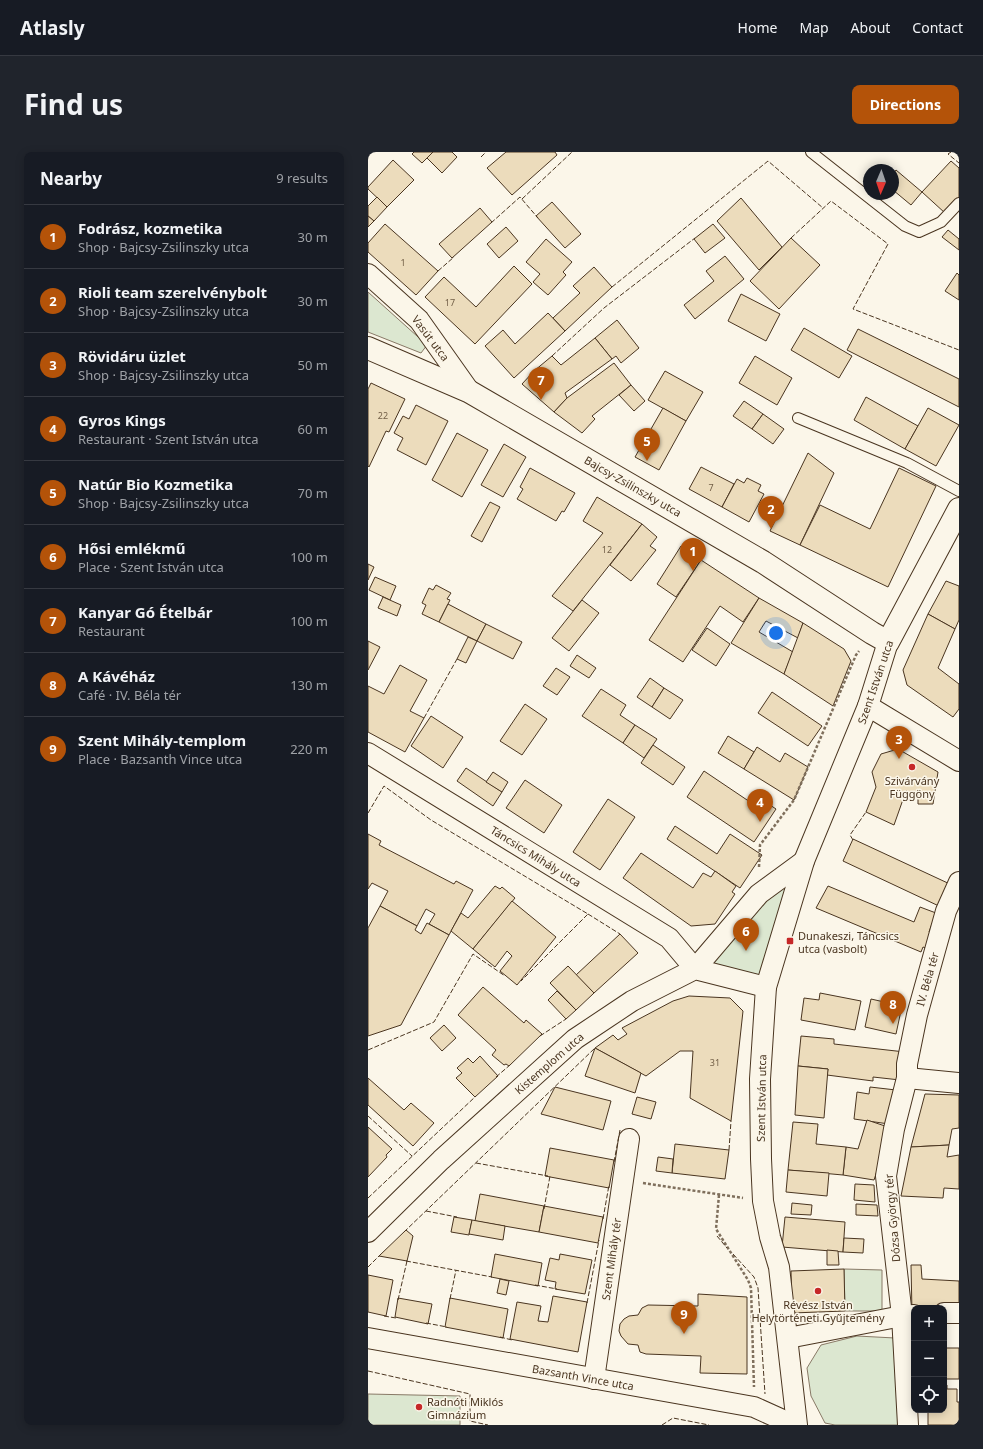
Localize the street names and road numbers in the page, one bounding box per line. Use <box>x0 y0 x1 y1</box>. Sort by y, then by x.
street label: Vasút utca <box>409 312 453 364</box>
street label: Bajcsy-Zsilinszky utca <box>582 452 684 520</box>
street label: Szent István utca <box>854 638 896 726</box>
street label: Táncsics Mihály utca <box>488 822 584 890</box>
street label: IV. Béla tér <box>912 950 942 1008</box>
street label: Kistemplom utca <box>511 1029 587 1097</box>
street label: Szent István utca <box>753 1054 769 1142</box>
street label: Dózsa György tér <box>881 1173 903 1263</box>
street label: Szent Mihály tér <box>598 1216 624 1301</box>
street label: Bazsanth Vince utca <box>531 1361 635 1393</box>

